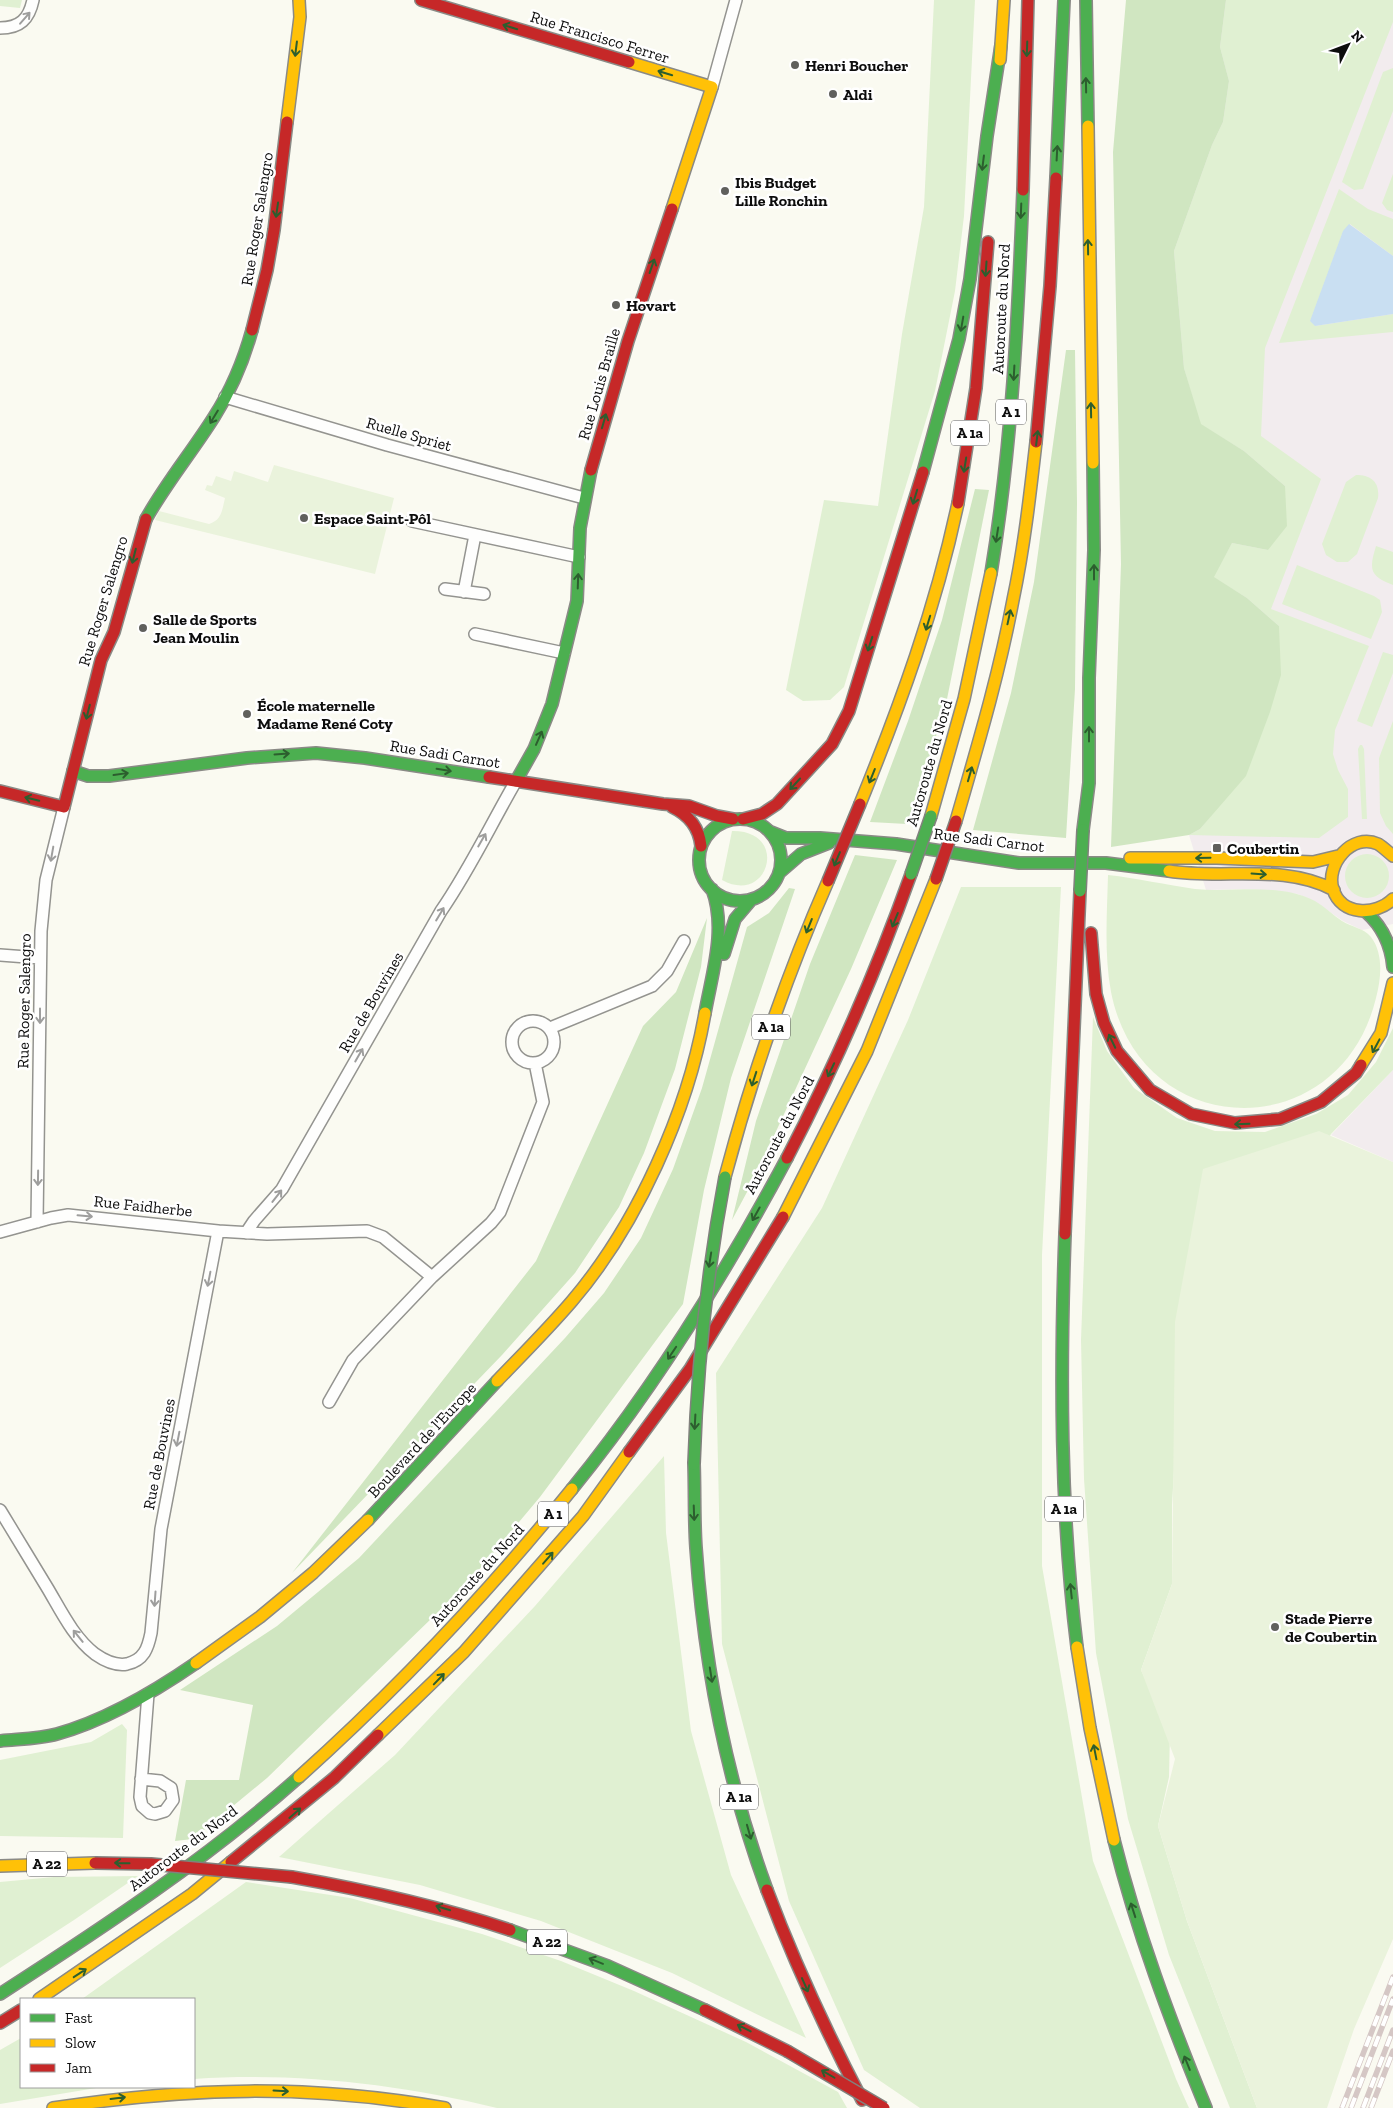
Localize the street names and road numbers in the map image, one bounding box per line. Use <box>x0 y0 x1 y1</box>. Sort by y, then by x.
street label: Rue Francisco Ferrer <box>528 7 672 67</box>
street label: Rue Roger Salengro <box>237 151 277 287</box>
street label: Autoroute du Nord <box>988 243 1014 375</box>
street label: Rue Louis Braille <box>574 326 624 442</box>
road number: A 1 <box>996 400 1026 424</box>
street label: Ruelle Spriet <box>364 413 454 455</box>
road number: A 1a <box>951 420 989 446</box>
street label: Rue Roger Salengro <box>74 534 132 668</box>
street label: Autoroute du Nord <box>902 697 956 828</box>
street label: Rue Sadi Carnot <box>389 736 501 772</box>
street label: Rue Sadi Carnot <box>933 824 1045 856</box>
street label: Rue Roger Salengro <box>13 933 35 1069</box>
street label: Rue de Bouvines <box>335 948 407 1056</box>
road number: A 1a <box>752 1014 790 1040</box>
street label: Autoroute du Nord <box>740 1073 818 1197</box>
street label: Rue Faidherbe <box>93 1191 193 1221</box>
street label: Boulevard de l'Europe <box>364 1379 480 1501</box>
street label: Rue de Bouvines <box>139 1397 179 1511</box>
road number: A 1a <box>1045 1496 1083 1522</box>
road number: A 1 <box>538 1502 568 1526</box>
street label: Autoroute du Nord <box>426 1520 528 1630</box>
road number: A 1a <box>720 1784 758 1810</box>
street label: Autoroute du Nord <box>125 1801 241 1895</box>
road number: A 22 <box>27 1852 67 1876</box>
road number: A 22 <box>527 1930 567 1954</box>

